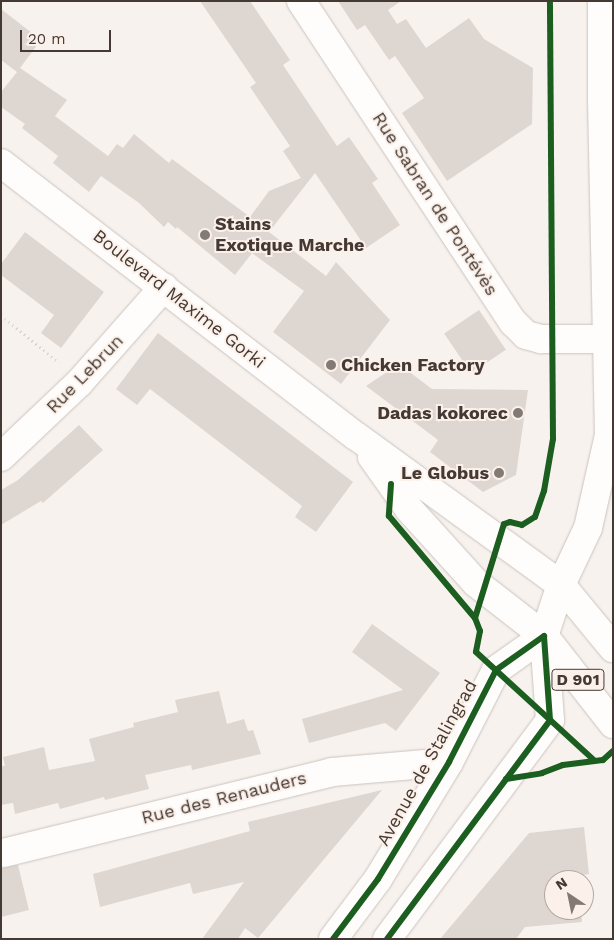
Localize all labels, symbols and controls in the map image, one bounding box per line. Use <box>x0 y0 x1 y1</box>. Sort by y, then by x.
scale bar <box>22 20 114 52</box>
text: 20 m <box>28 30 66 48</box>
street label: Rue Sabran de Pontévès <box>368 108 502 300</box>
place label: Stains Exotique Marche <box>215 214 364 256</box>
street label: Boulevard Maxime Gorki <box>89 225 269 373</box>
marker: Stains Exotique Marche <box>199 229 211 241</box>
street label: Rue Lebrun <box>42 330 128 418</box>
place label: Chicken Factory <box>341 354 485 376</box>
marker: Chicken Factory <box>325 359 337 371</box>
place label: Dadas kokorec <box>377 402 508 424</box>
marker: Dadas kokorec <box>512 407 524 419</box>
place label: Le Globus <box>401 462 489 484</box>
marker: Le Globus <box>493 467 505 479</box>
road number: D 901 <box>550 666 606 694</box>
street label: Avenue de Stalingrad <box>372 676 482 850</box>
street label: Rue des Renauders <box>139 767 309 829</box>
north arrow <box>544 870 594 920</box>
text: N <box>552 874 570 893</box>

